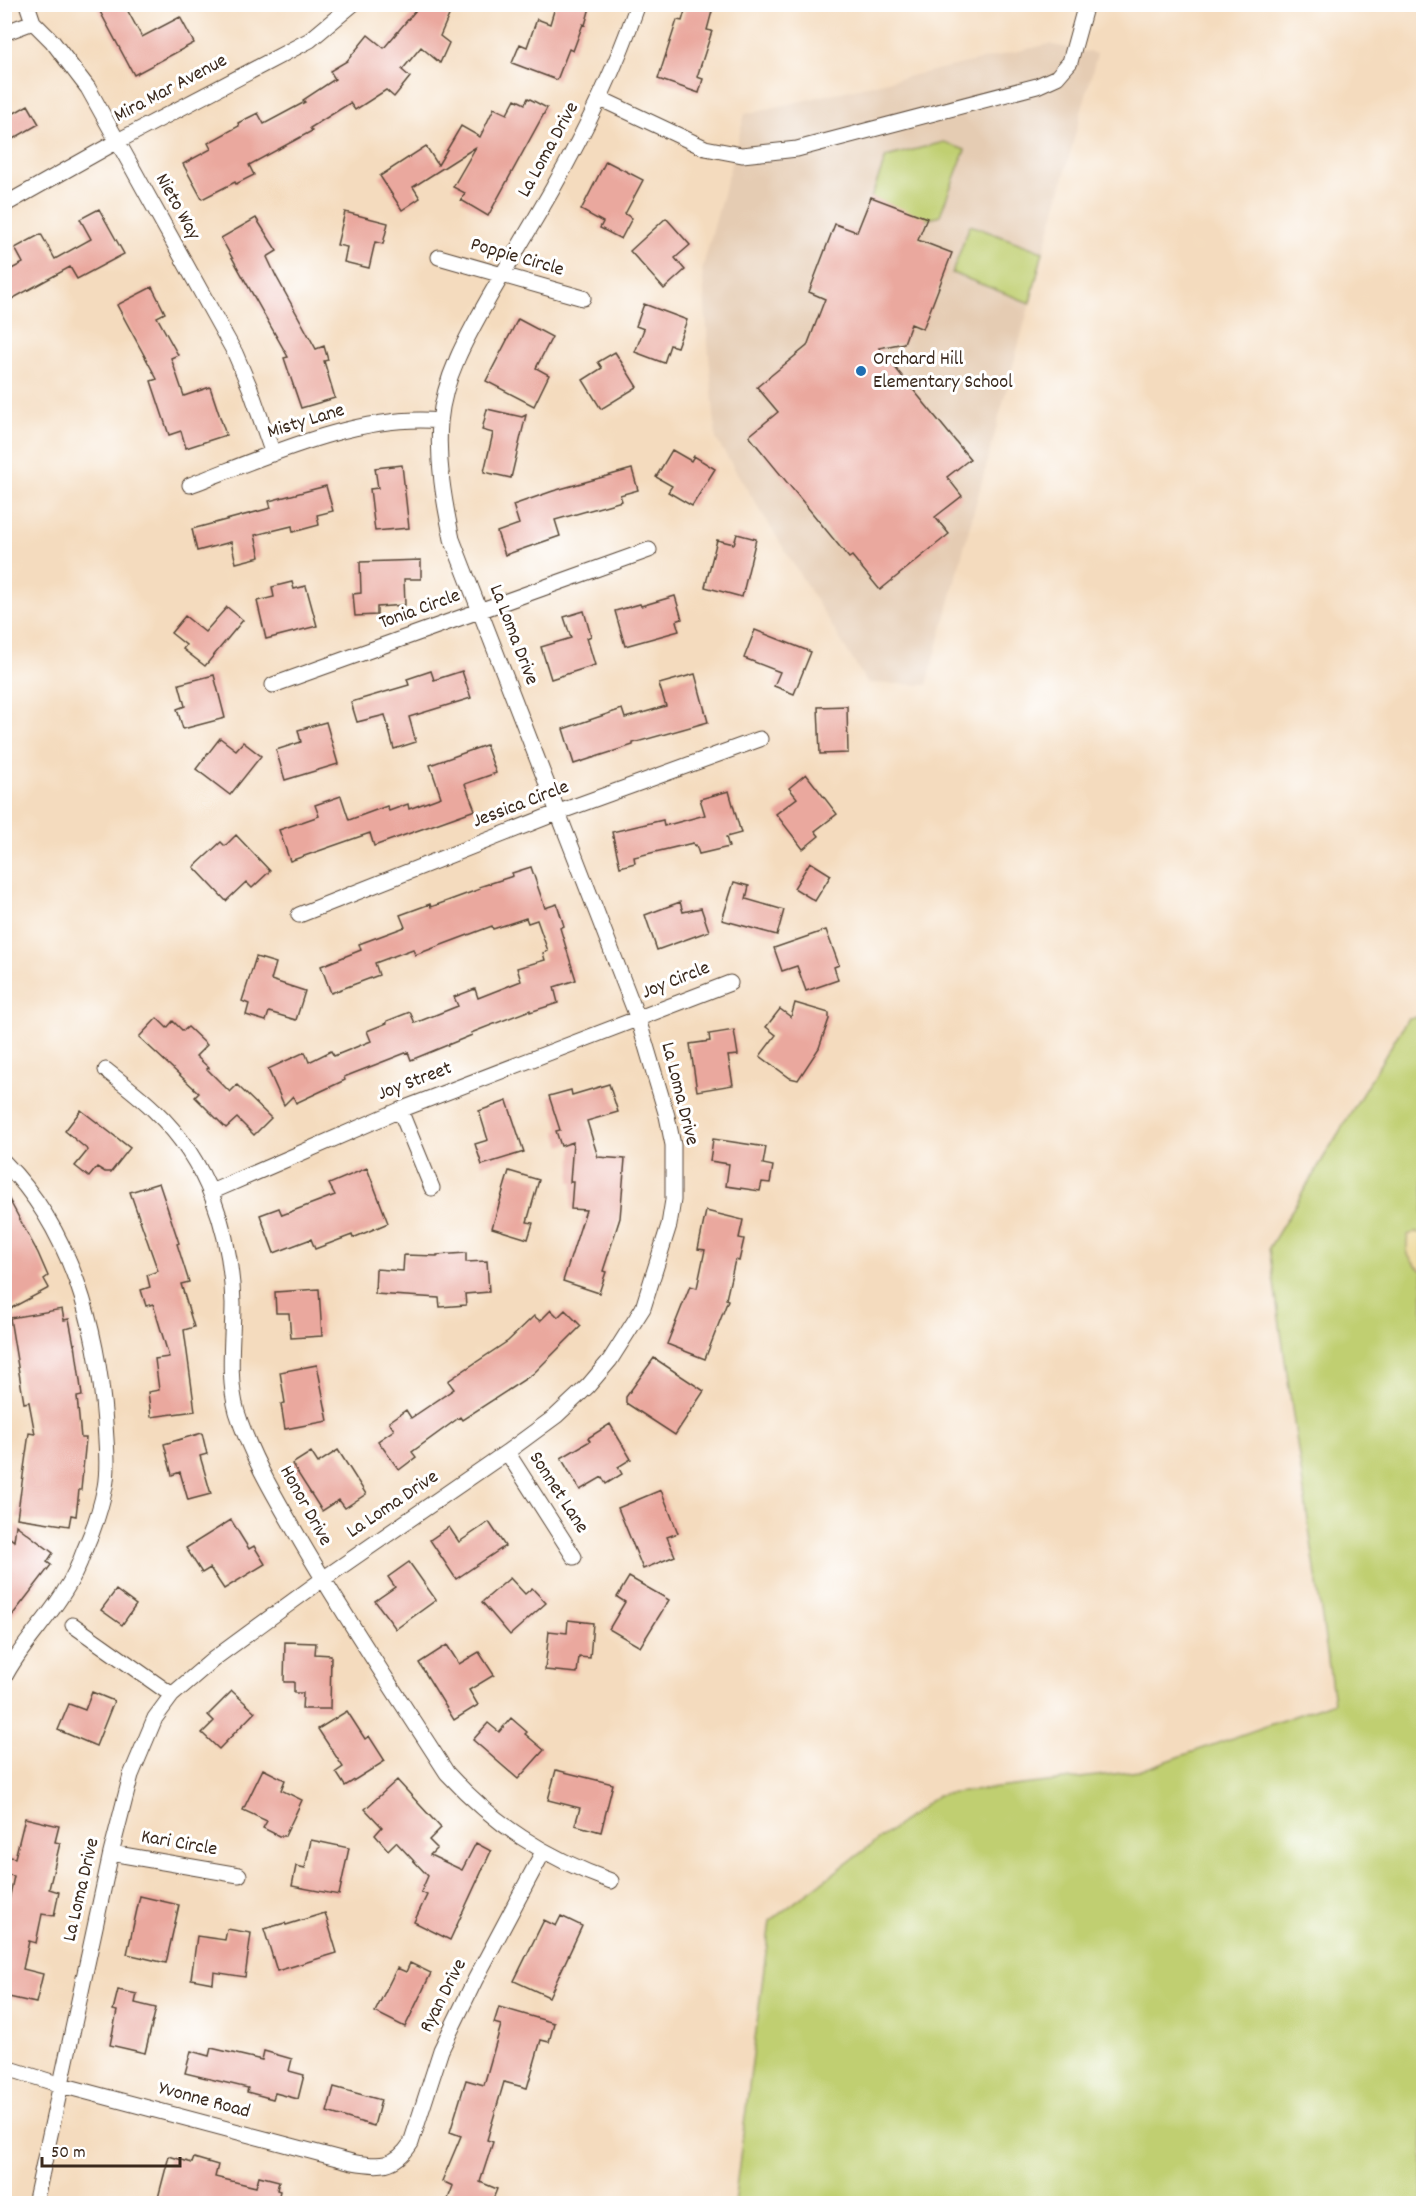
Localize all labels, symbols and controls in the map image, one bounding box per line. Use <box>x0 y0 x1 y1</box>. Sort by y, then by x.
street label: Mira Mar Avenue <box>109 47 233 131</box>
street label: La Loma Drive <box>511 97 587 203</box>
street label: Nieto Way <box>147 169 207 246</box>
street label: Poppie Circle <box>467 231 567 285</box>
place label: Orchard Hill Elementary School <box>873 346 1013 397</box>
marker: Orchard Hill Elementary School <box>854 364 868 378</box>
street label: Misty Lane <box>264 397 348 447</box>
street label: La Loma Drive <box>481 581 545 689</box>
street label: Tonia Circle <box>375 582 465 638</box>
street label: Jessica Circle <box>469 774 573 836</box>
street label: Joy Circle <box>638 955 715 1007</box>
street label: La Loma Drive <box>653 1039 705 1149</box>
street label: Joy Street <box>374 1055 456 1109</box>
street label: Sonnet Lane <box>521 1447 595 1540</box>
street label: Honor Drive <box>271 1461 339 1551</box>
street label: La Loma Drive <box>341 1464 445 1546</box>
street label: Kari Circle <box>139 1824 219 1864</box>
street label: La Loma Drive <box>56 1835 108 1945</box>
street label: Ryan Drive <box>413 1954 475 2038</box>
street label: Yvonne Road <box>155 2075 253 2127</box>
scale bar <box>42 2130 180 2168</box>
text: 50 m <box>51 2141 86 2166</box>

